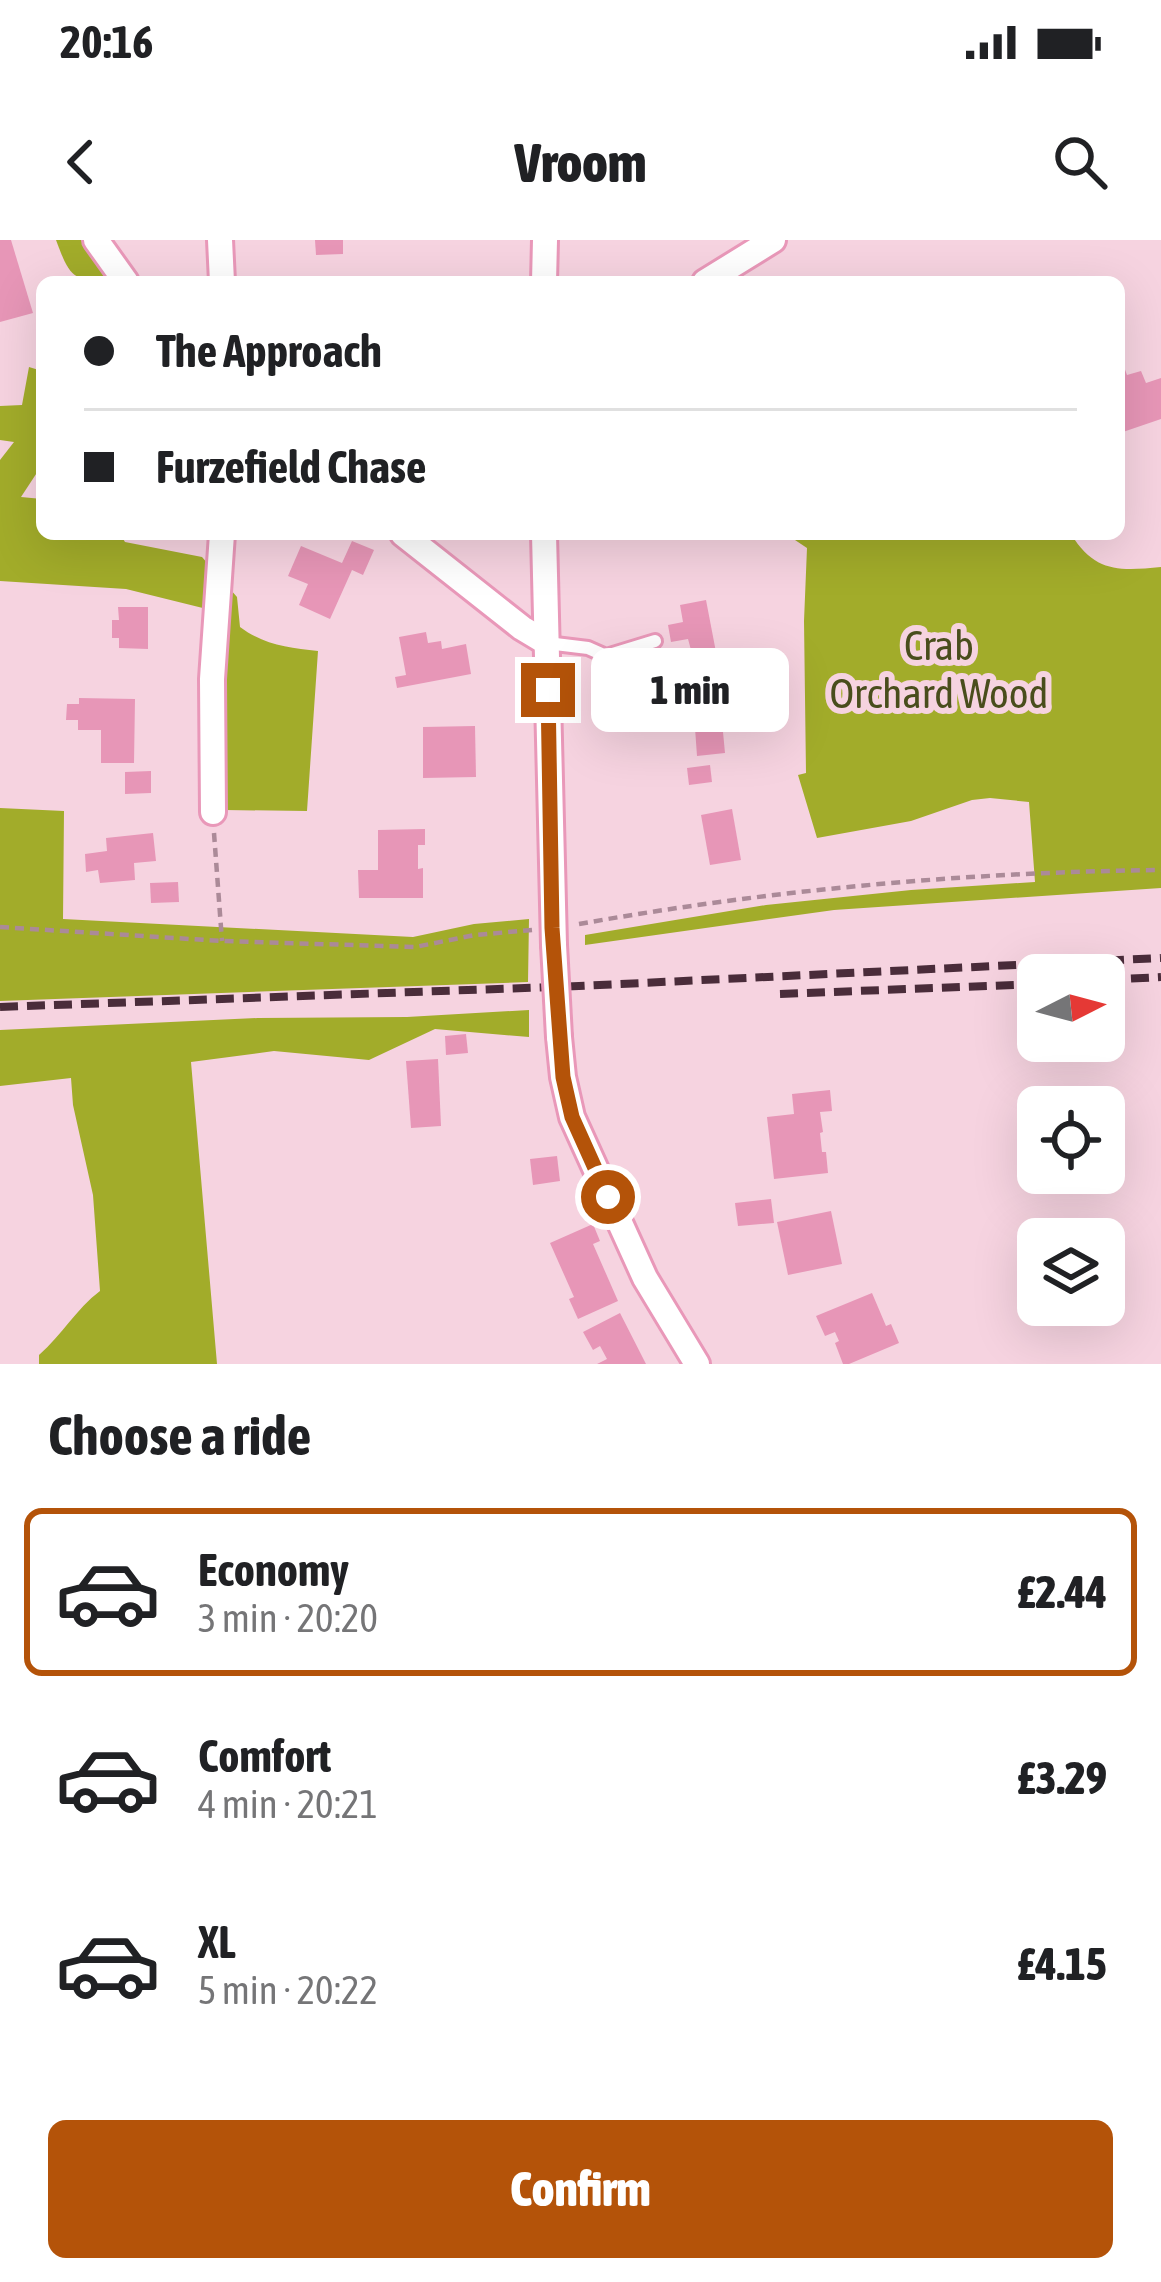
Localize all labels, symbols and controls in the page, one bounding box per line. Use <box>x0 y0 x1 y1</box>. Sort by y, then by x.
text: 20:16 <box>60 16 154 68</box>
icon: back <box>48 129 114 195</box>
icon: search <box>1047 129 1113 195</box>
text: Vroom <box>514 132 647 193</box>
text: The Approach <box>156 325 382 377</box>
text: Furzefield Chase <box>156 441 426 493</box>
park label: Crab Orchard Wood <box>830 621 1049 717</box>
callout: 1 min <box>590 648 788 732</box>
route end <box>521 663 575 717</box>
text: 1 min <box>650 668 730 712</box>
north arrow <box>1017 954 1125 1062</box>
map controls <box>1017 954 1125 1326</box>
button: locate <box>1017 1086 1125 1194</box>
route start <box>581 1170 635 1224</box>
button: layers <box>1017 1218 1125 1326</box>
text: Choose a ride <box>48 1405 311 1466</box>
icon: car <box>54 1538 162 1646</box>
text: Economy <box>198 1544 349 1596</box>
text: £2.44 <box>1017 1566 1107 1618</box>
text: 3 min · 20:20 <box>198 1596 378 1640</box>
icon: car <box>54 1724 162 1832</box>
text: Comfort <box>198 1730 331 1782</box>
text: £3.29 <box>1017 1752 1107 1804</box>
text: 4 min · 20:21 <box>198 1782 378 1826</box>
icon: car <box>54 1910 162 2018</box>
text: XL <box>198 1916 236 1968</box>
text: £4.15 <box>1017 1938 1107 1990</box>
text: 5 min · 20:22 <box>198 1968 378 2012</box>
button: Confirm <box>48 2120 1113 2258</box>

